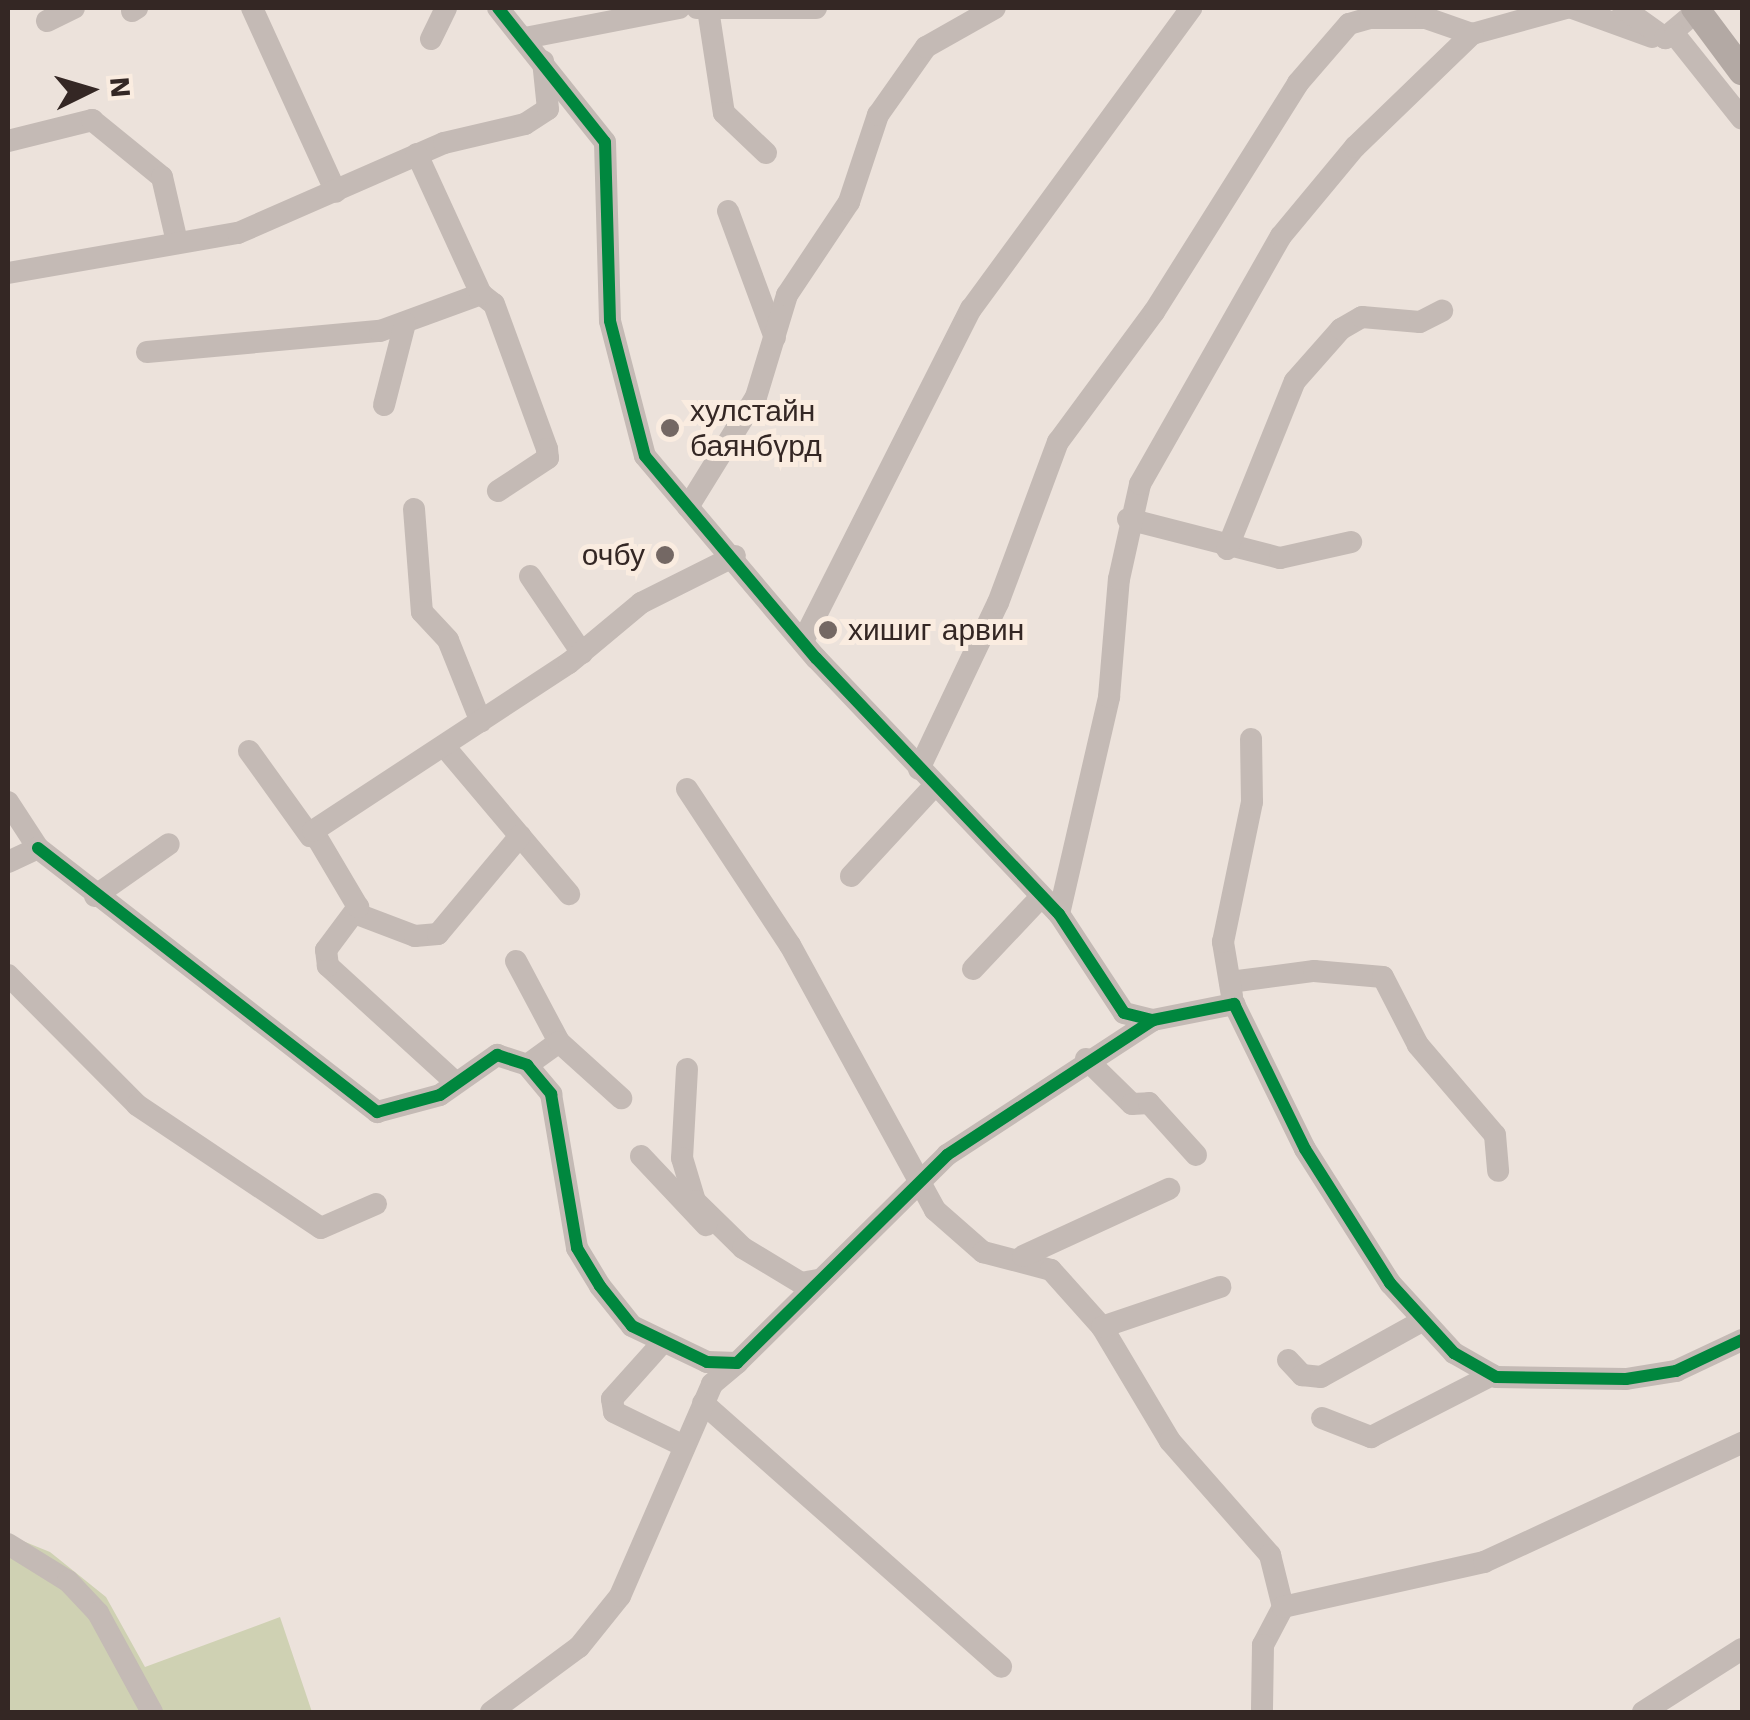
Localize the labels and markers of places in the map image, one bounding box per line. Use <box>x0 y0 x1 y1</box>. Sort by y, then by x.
place label: хулстайн баянбүрд <box>690 393 822 464</box>
marker: хулстайн баянбүрд <box>659 417 681 439</box>
place label: очбу <box>582 537 645 573</box>
marker: очбу <box>654 544 676 566</box>
place label: хишиг арвин <box>848 612 1024 648</box>
marker: хишиг арвин <box>817 619 839 641</box>

